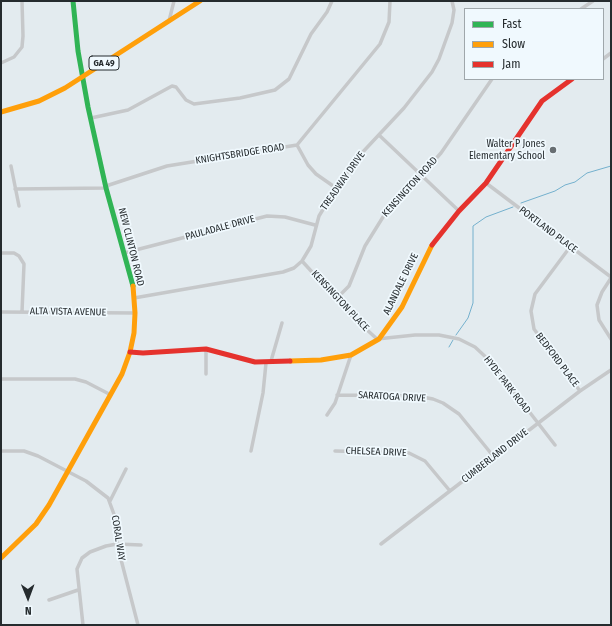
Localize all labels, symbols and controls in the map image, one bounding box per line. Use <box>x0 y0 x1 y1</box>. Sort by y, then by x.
legend <box>464 8 604 80</box>
text: Fast <box>502 17 521 31</box>
text: Slow <box>502 37 525 51</box>
road number: GA 49 <box>89 56 119 70</box>
text: Jam <box>502 57 520 71</box>
place label: Walter P Jones Elementary School <box>469 138 545 162</box>
street label: KNIGHTSBRIDGE ROAD <box>195 141 285 167</box>
marker: Walter P Jones Elementary School <box>548 145 558 155</box>
street label: TREADWAY DRIVE <box>318 149 368 213</box>
street label: KENSINGTON ROAD <box>380 154 440 220</box>
street label: PORTLAND PLACE <box>516 204 580 256</box>
street label: NEW CLINTON ROAD <box>115 207 147 287</box>
street label: PAULADALE DRIVE <box>184 213 256 243</box>
street label: ALANDALE DRIVE <box>381 251 421 317</box>
street label: KENSINGTON PLACE <box>309 268 371 334</box>
street label: ALTA VISTA AVENUE <box>30 305 106 319</box>
street label: BEDFORD PLACE <box>533 331 581 389</box>
street label: HYDE PARK ROAD <box>481 354 533 416</box>
street label: SARATOGA DRIVE <box>358 389 426 405</box>
street label: CUMBERLAND DRIVE <box>459 426 531 486</box>
street label: CHELSEA DRIVE <box>345 445 407 459</box>
street label: CORAL WAY <box>108 514 128 562</box>
north arrow <box>8 578 48 618</box>
text: N <box>25 604 32 617</box>

